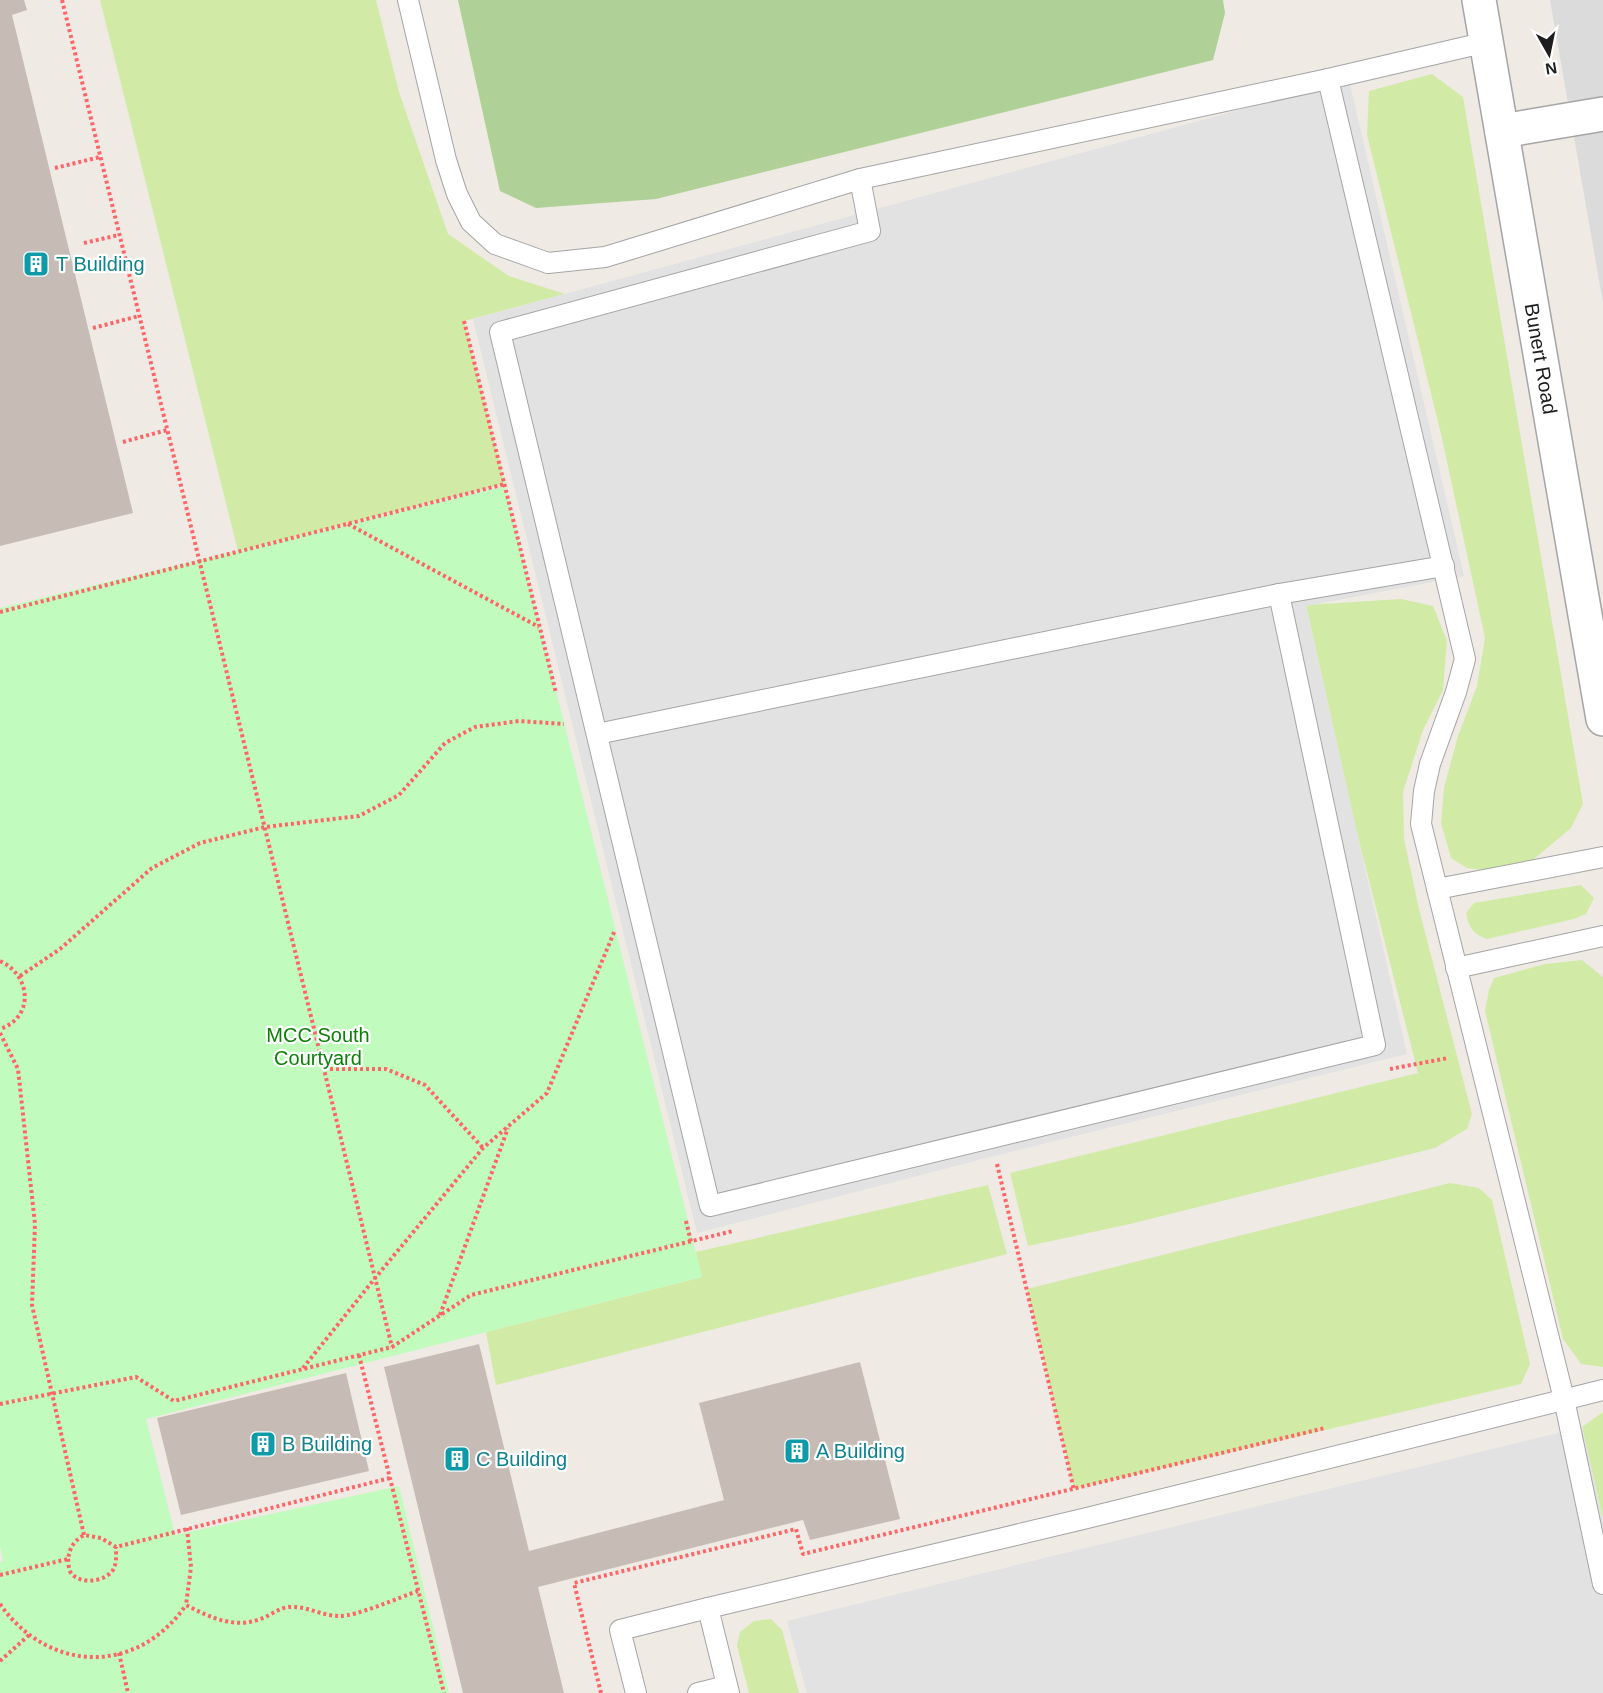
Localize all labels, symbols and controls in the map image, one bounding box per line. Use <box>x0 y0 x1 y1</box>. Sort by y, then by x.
north arrow <box>1519 24 1579 84</box>
text: N <box>1544 59 1558 78</box>
building icon: T Building <box>21 249 51 279</box>
place label: T Building <box>56 253 145 275</box>
street label: Bunert Road <box>1520 301 1561 416</box>
park label: MCC South Courtyard <box>266 1024 370 1069</box>
building icon: B Building <box>248 1429 278 1459</box>
place label: B Building <box>282 1433 372 1455</box>
building icon: A Building <box>782 1436 812 1466</box>
place label: A Building <box>816 1440 905 1462</box>
building icon: C Building <box>442 1444 472 1474</box>
place label: C Building <box>476 1448 567 1470</box>

